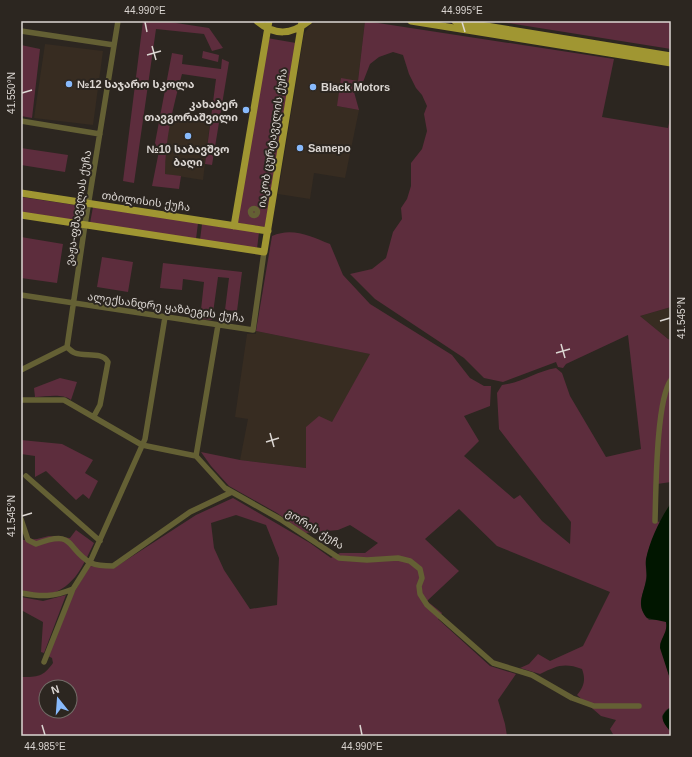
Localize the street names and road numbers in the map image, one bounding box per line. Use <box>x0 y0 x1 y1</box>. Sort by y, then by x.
street label: იაკობ ცურტაველის ქუჩა <box>255 68 290 209</box>
street label: ვაჟა-ფშაველას ქუჩა <box>63 149 94 267</box>
street label: თბილისის ქუჩა <box>101 189 191 214</box>
street label: ალექსანდრე ყაზბეგის ქუჩა <box>87 290 245 325</box>
street label: გორის ქუჩა <box>283 506 346 552</box>

